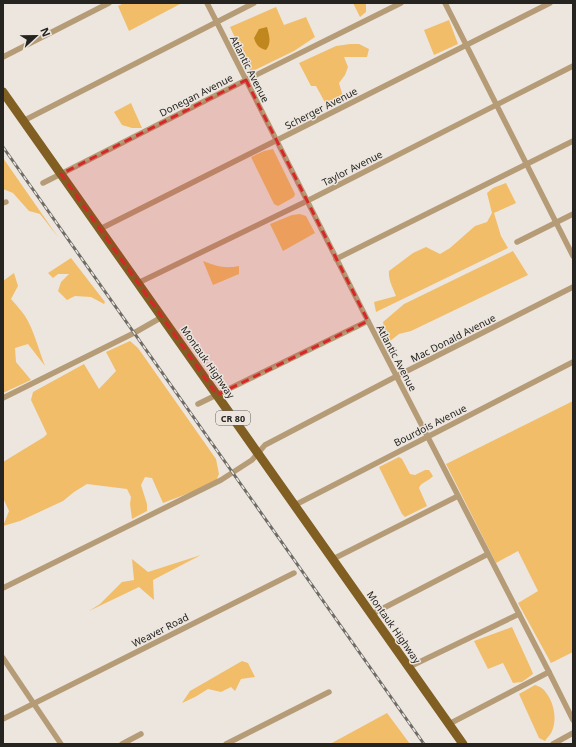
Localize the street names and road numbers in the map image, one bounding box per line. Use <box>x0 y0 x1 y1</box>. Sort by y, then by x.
street label: Atlantic Avenue <box>227 33 273 105</box>
street label: Donegan Avenue <box>157 70 236 120</box>
street label: Scherger Avenue <box>282 83 360 132</box>
street label: Taylor Avenue <box>319 147 385 189</box>
street label: Mac Donald Avenue <box>408 310 498 366</box>
street label: Atlantic Avenue <box>374 322 420 394</box>
street label: Montauk Highway <box>178 323 239 402</box>
street label: Bourdois Avenue <box>391 400 469 449</box>
road number: CR 80 <box>216 411 250 425</box>
street label: Montauk Highway <box>364 588 425 667</box>
street label: Weaver Road <box>129 610 191 650</box>

